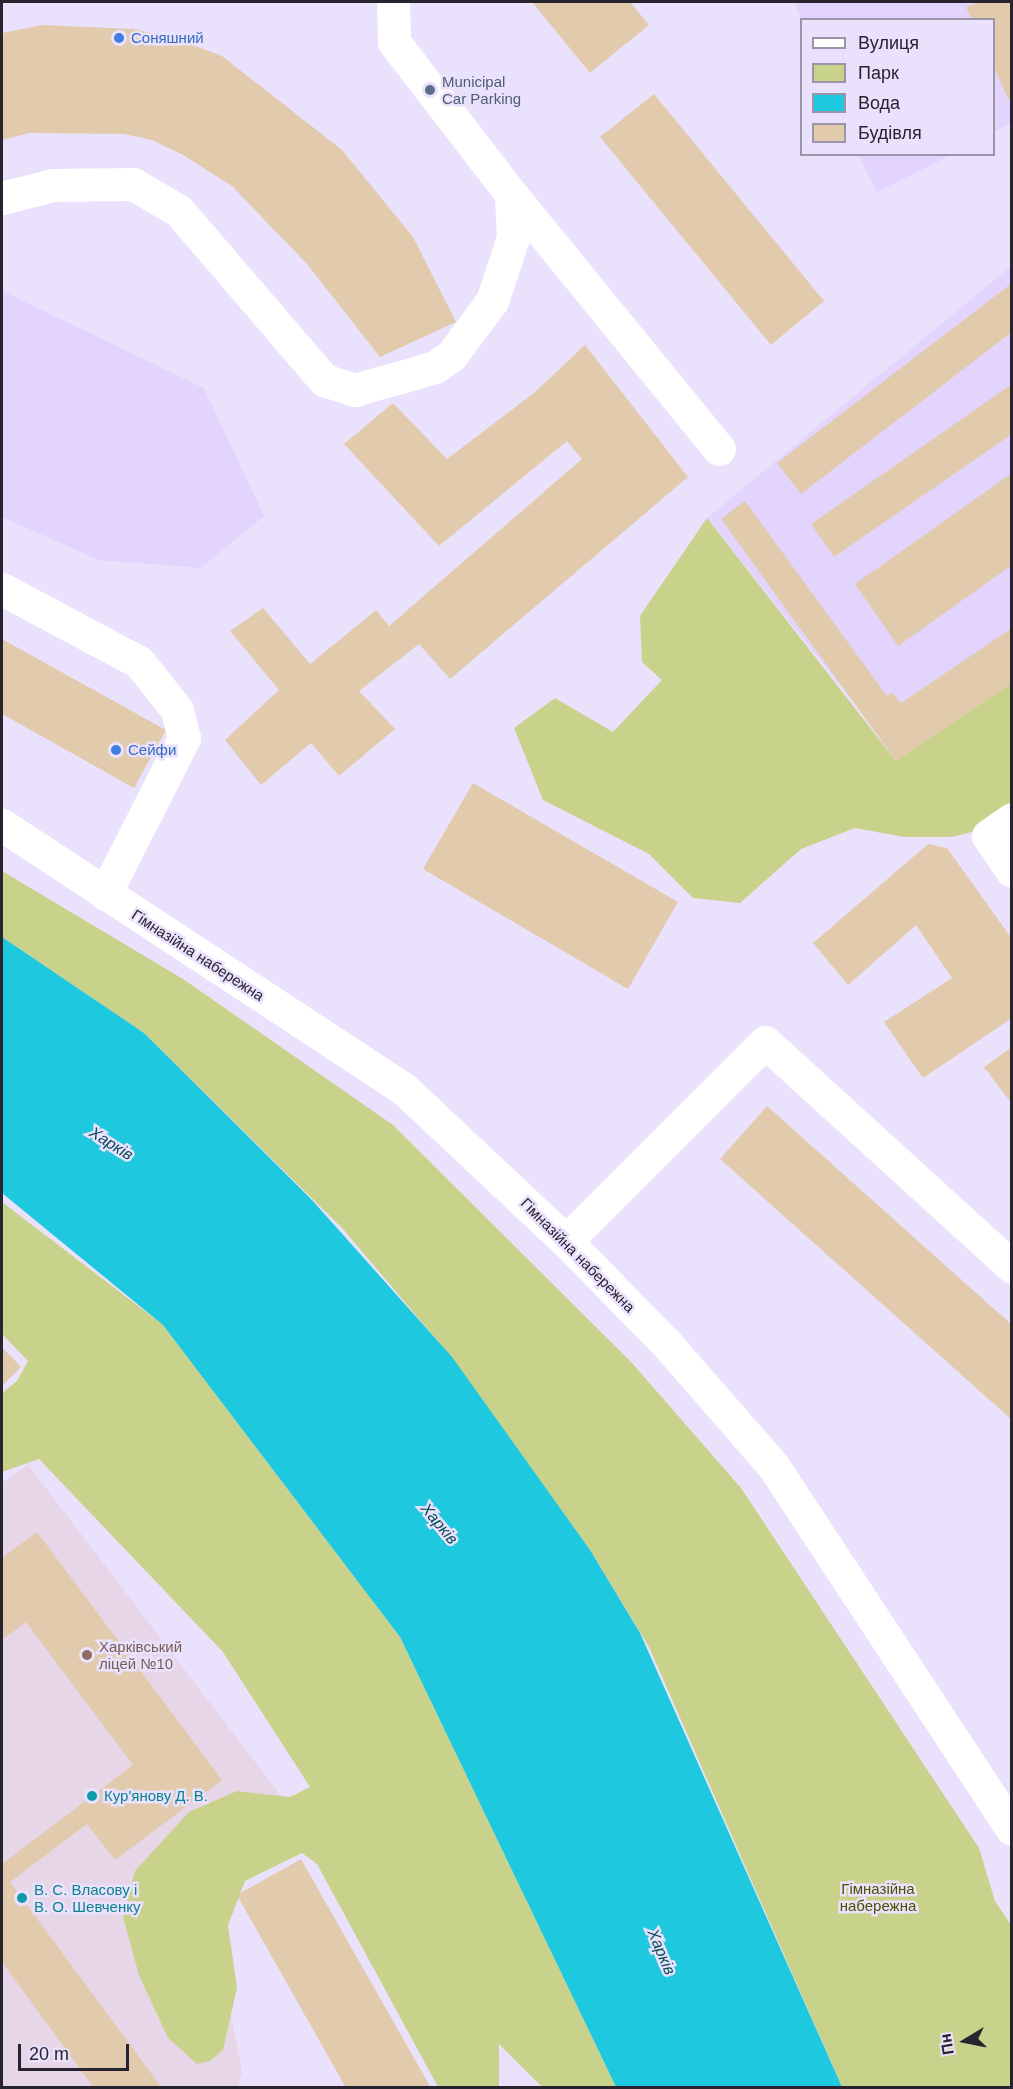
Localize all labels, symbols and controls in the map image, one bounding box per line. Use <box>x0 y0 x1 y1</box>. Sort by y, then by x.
legend <box>800 18 995 156</box>
place label: Соняшний <box>131 29 204 47</box>
marker: Соняшний <box>112 31 126 45</box>
text: Вулиця <box>858 33 919 53</box>
text: Парк <box>858 63 899 83</box>
place label: Municipal Car Parking <box>442 72 521 107</box>
marker: Municipal Car Parking <box>423 83 437 97</box>
text: Вода <box>858 93 900 113</box>
text: Будівля <box>858 123 922 143</box>
place label: Сейфи <box>128 741 176 759</box>
marker: Сейфи <box>109 743 123 757</box>
street label: Гімназійна набережна <box>128 905 268 1005</box>
water label: Харків <box>86 1123 136 1165</box>
street label: Гімназійна набережна <box>517 1194 639 1316</box>
water label: Харків <box>416 1499 462 1549</box>
place label: Харківський ліцей №10 <box>99 1637 182 1672</box>
marker: Харківський ліцей №10 <box>80 1648 94 1662</box>
place label: Кур'янову Д. В. <box>104 1787 208 1805</box>
marker: Кур'янову Д. В. <box>85 1789 99 1803</box>
park label: Гімназійна набережна <box>840 1879 916 1914</box>
place label: В. С. Власову і В. О. Шевченку <box>34 1880 140 1915</box>
marker: В. С. Власову і В. О. Шевченку <box>15 1891 29 1905</box>
water label: Харків <box>643 1926 679 1978</box>
north arrow <box>935 2011 995 2071</box>
scale bar <box>21 2032 132 2070</box>
text: Пн <box>937 2032 957 2056</box>
text: 20 m <box>29 2044 69 2064</box>

